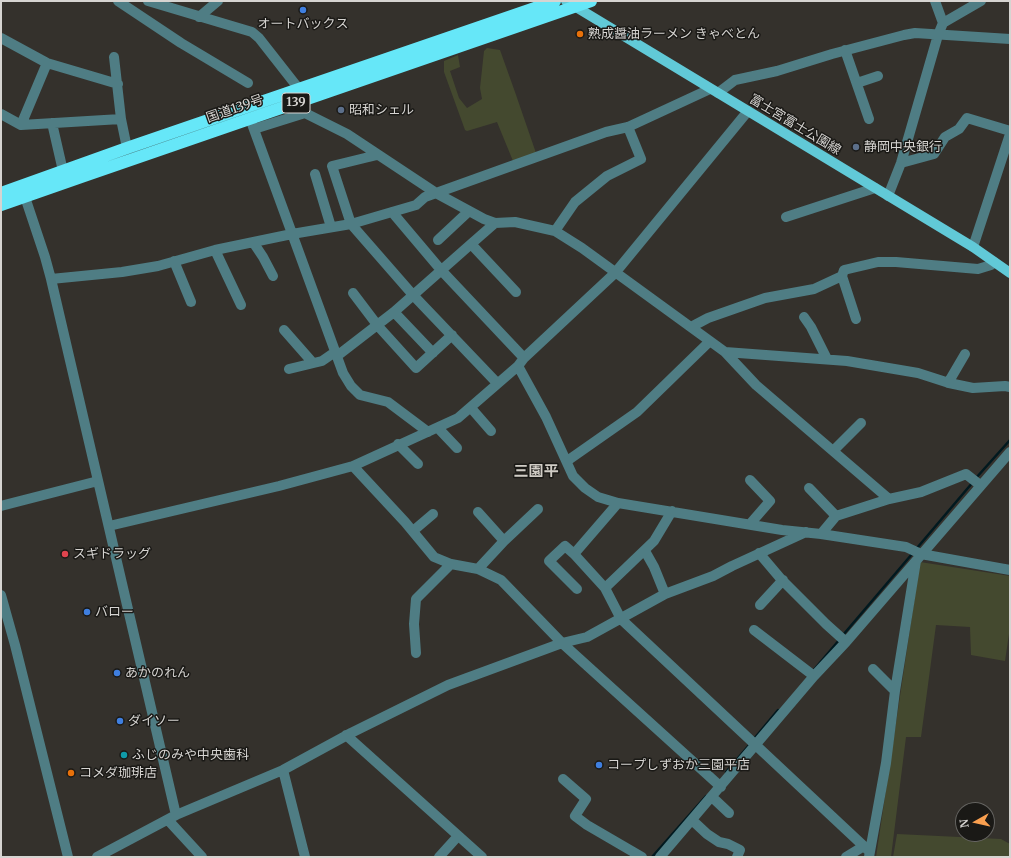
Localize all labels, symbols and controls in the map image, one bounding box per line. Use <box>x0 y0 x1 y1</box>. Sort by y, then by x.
marker: オートバックス <box>298 5 308 15</box>
place label: オートバックス <box>258 16 348 32</box>
place label: 熟成醤油ラーメン きゃべとん <box>588 26 760 42</box>
marker: 熟成醤油ラーメン きゃべとん <box>575 29 585 39</box>
street label: 国道139号 <box>204 92 266 126</box>
street label: 富士宮富士公園線 <box>746 92 844 158</box>
road number: 139 <box>282 93 310 113</box>
place label: 昭和シェル <box>349 102 414 118</box>
marker: 昭和シェル <box>336 105 346 115</box>
place label: 静岡中央銀行 <box>864 139 942 155</box>
marker: 静岡中央銀行 <box>851 142 861 152</box>
district label: 三園平 <box>514 463 558 481</box>
place label: スギドラッグ <box>73 546 151 562</box>
marker: スギドラッグ <box>60 549 70 559</box>
place label: バロー <box>95 604 134 620</box>
marker: バロー <box>82 607 92 617</box>
place label: あかのれん <box>125 665 190 681</box>
marker: あかのれん <box>112 668 122 678</box>
place label: ダイソー <box>128 713 180 729</box>
marker: ダイソー <box>115 716 125 726</box>
place label: ふじのみや中央歯科 <box>132 747 249 763</box>
marker: ふじのみや中央歯科 <box>119 750 129 760</box>
place label: コープしずおか三園平店 <box>607 757 750 773</box>
marker: コープしずおか三園平店 <box>594 760 604 770</box>
place label: コメダ珈琲店 <box>79 765 157 781</box>
marker: コメダ珈琲店 <box>66 768 76 778</box>
north arrow <box>955 802 995 842</box>
text: N <box>957 818 972 829</box>

